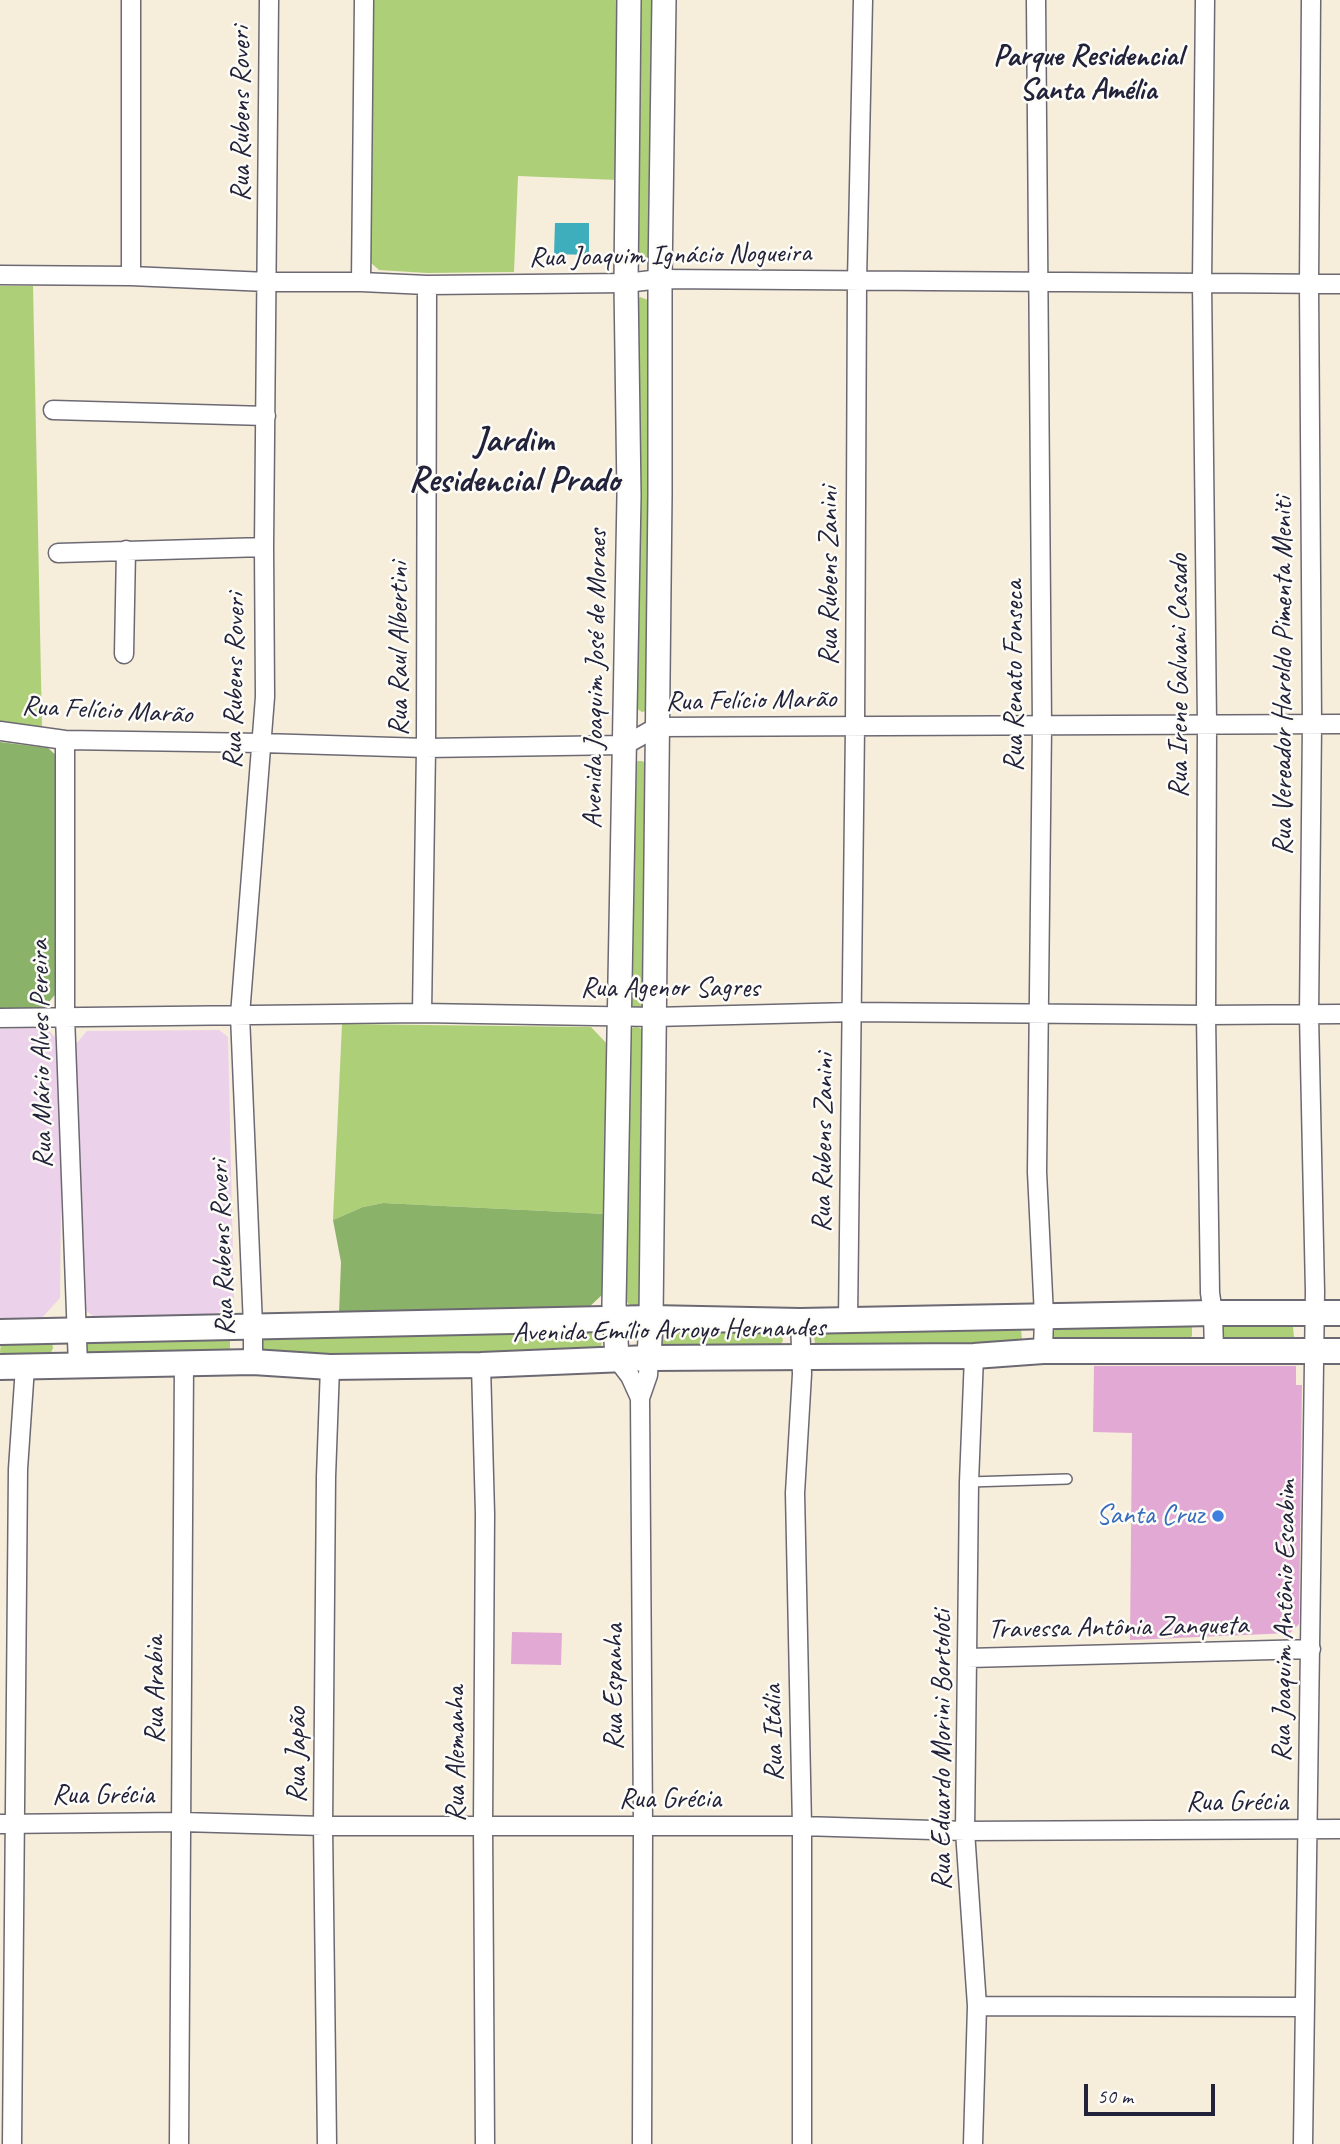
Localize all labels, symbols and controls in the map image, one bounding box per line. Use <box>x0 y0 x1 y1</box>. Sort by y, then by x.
street label: Rua Rubens Roveri <box>225 26 259 202</box>
district label: Parque Residencial Santa Amélia <box>993 39 1183 110</box>
street label: Rua Joaquim Ignácio Nogueira <box>529 237 811 275</box>
district label: Jardim Residencial Prado <box>408 421 620 503</box>
street label: Rua Rubens Zanini <box>813 486 847 666</box>
street label: Rua Vereador Haroldo Pimenta Meniti <box>1267 497 1301 855</box>
street label: Avenida Joaquim José de Moraes <box>577 529 615 829</box>
street label: Rua Irene Galvani Casado <box>1163 554 1197 798</box>
street label: Rua Raul Albertini <box>383 562 417 736</box>
street label: Rua Renato Fonseca <box>998 580 1032 772</box>
street label: Rua Rubens Roveri <box>217 593 253 769</box>
street label: Rua Felício Marão <box>665 683 837 719</box>
street label: Rua Felício Marão <box>21 690 193 732</box>
street label: Rua Mário Alves Pereira <box>23 939 61 1169</box>
street label: Rua Agenor Sagres <box>580 972 760 1006</box>
street label: Rua Rubens Zanini <box>806 1053 842 1233</box>
street label: Rua Rubens Roveri <box>203 1160 243 1336</box>
street label: Avenida Emílio Arroyo Hernandes <box>512 1311 826 1351</box>
street label: Rua Joaquim Antônio Escabim <box>1266 1480 1304 1762</box>
place label: Santa Cruz <box>1096 1499 1204 1533</box>
marker: Santa Cruz <box>1210 1508 1226 1524</box>
street label: Travessa Antônia Zanqueta <box>988 1609 1248 1647</box>
street label: Rua Eduardo Morini Bortoloti <box>926 1610 960 1890</box>
street label: Rua Espanha <box>598 1624 632 1750</box>
street label: Rua Arabia <box>139 1636 173 1744</box>
street label: Rua Itália <box>756 1684 792 1782</box>
street label: Rua Alemanha <box>440 1686 474 1822</box>
street label: Rua Japão <box>281 1707 315 1803</box>
street label: Rua Grécia <box>52 1779 154 1813</box>
street label: Rua Grécia <box>619 1783 721 1817</box>
street label: Rua Grécia <box>1186 1786 1288 1820</box>
scale bar <box>1088 2070 1219 2114</box>
text: 50 m <box>1097 2083 1133 2109</box>

